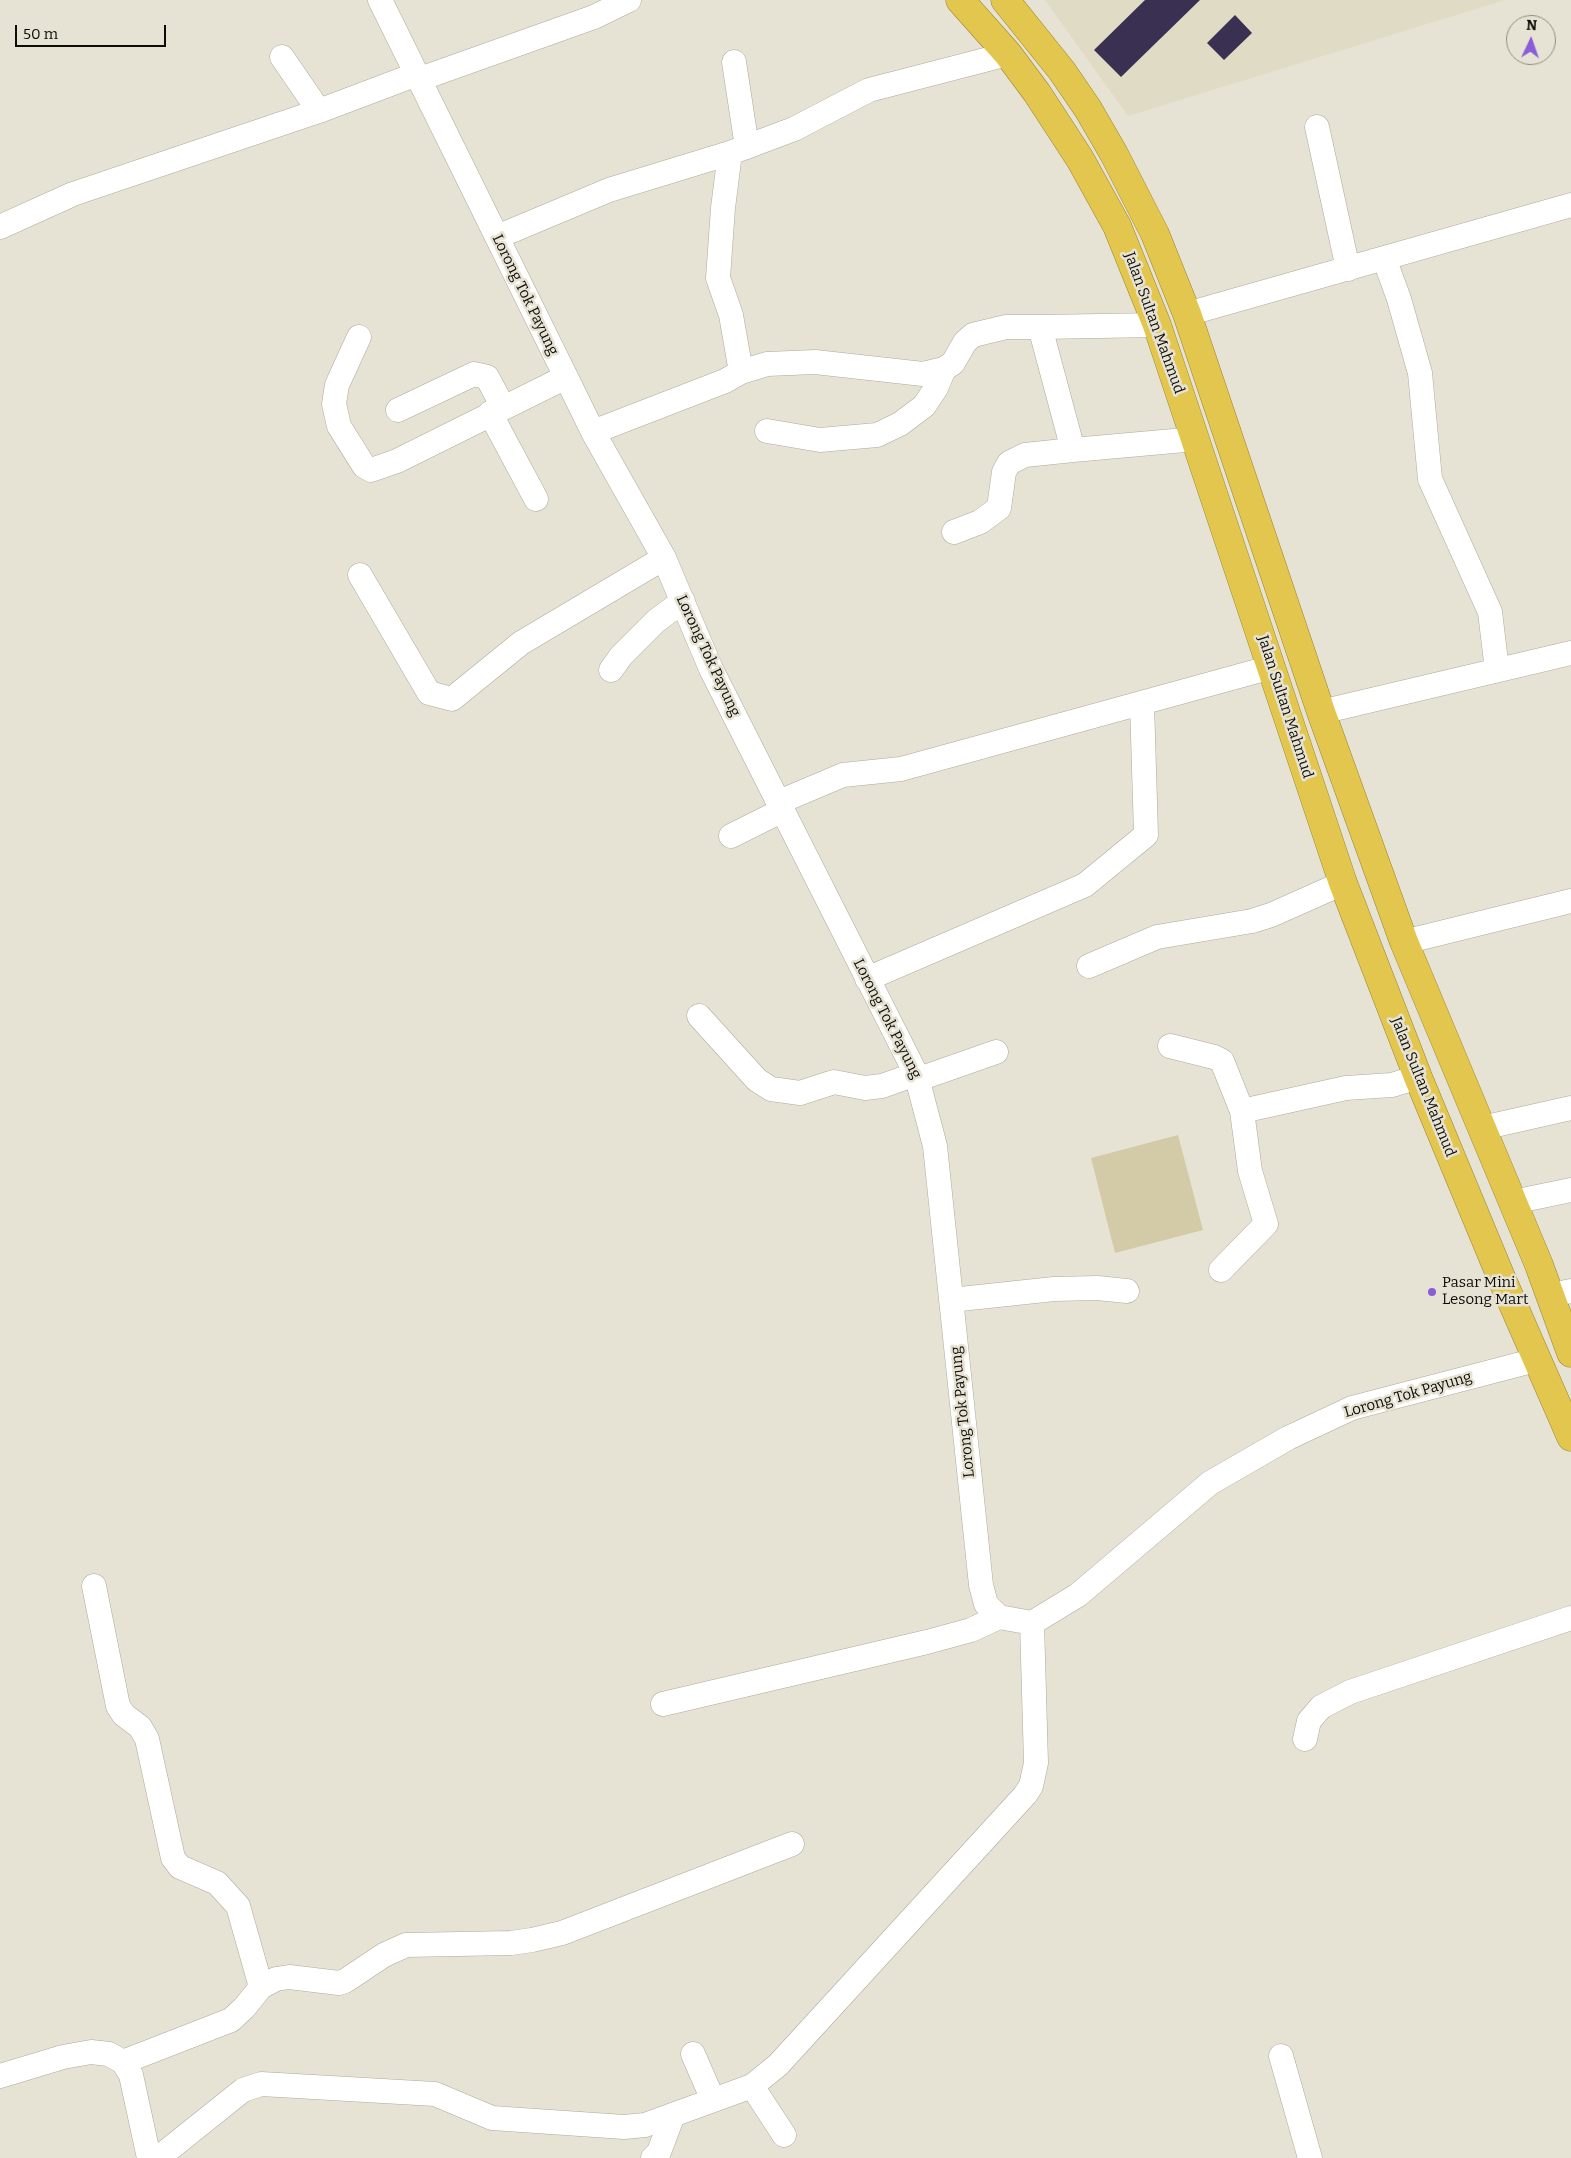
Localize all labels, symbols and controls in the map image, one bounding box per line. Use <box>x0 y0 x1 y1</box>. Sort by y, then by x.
scale bar <box>18 15 169 47</box>
north arrow <box>1506 15 1556 65</box>
text: N <box>1526 17 1538 34</box>
text: 50 m <box>23 25 58 43</box>
street label: Lorong Tok Payung <box>488 232 562 358</box>
street label: Jalan Sultan Mahmud <box>1120 250 1188 396</box>
street label: Lorong Tok Payung <box>672 592 744 720</box>
street label: Jalan Sultan Mahmud <box>1253 633 1317 781</box>
street label: Lorong Tok Payung <box>849 956 925 1082</box>
street label: Jalan Sultan Mahmud <box>1387 1014 1459 1160</box>
place label: Pasar Mini Lesong Mart <box>1442 1274 1528 1309</box>
marker: Pasar Mini Lesong Mart <box>1426 1286 1438 1298</box>
street label: Lorong Tok Payung <box>947 1345 979 1479</box>
street label: Lorong Tok Payung <box>1342 1368 1474 1422</box>

